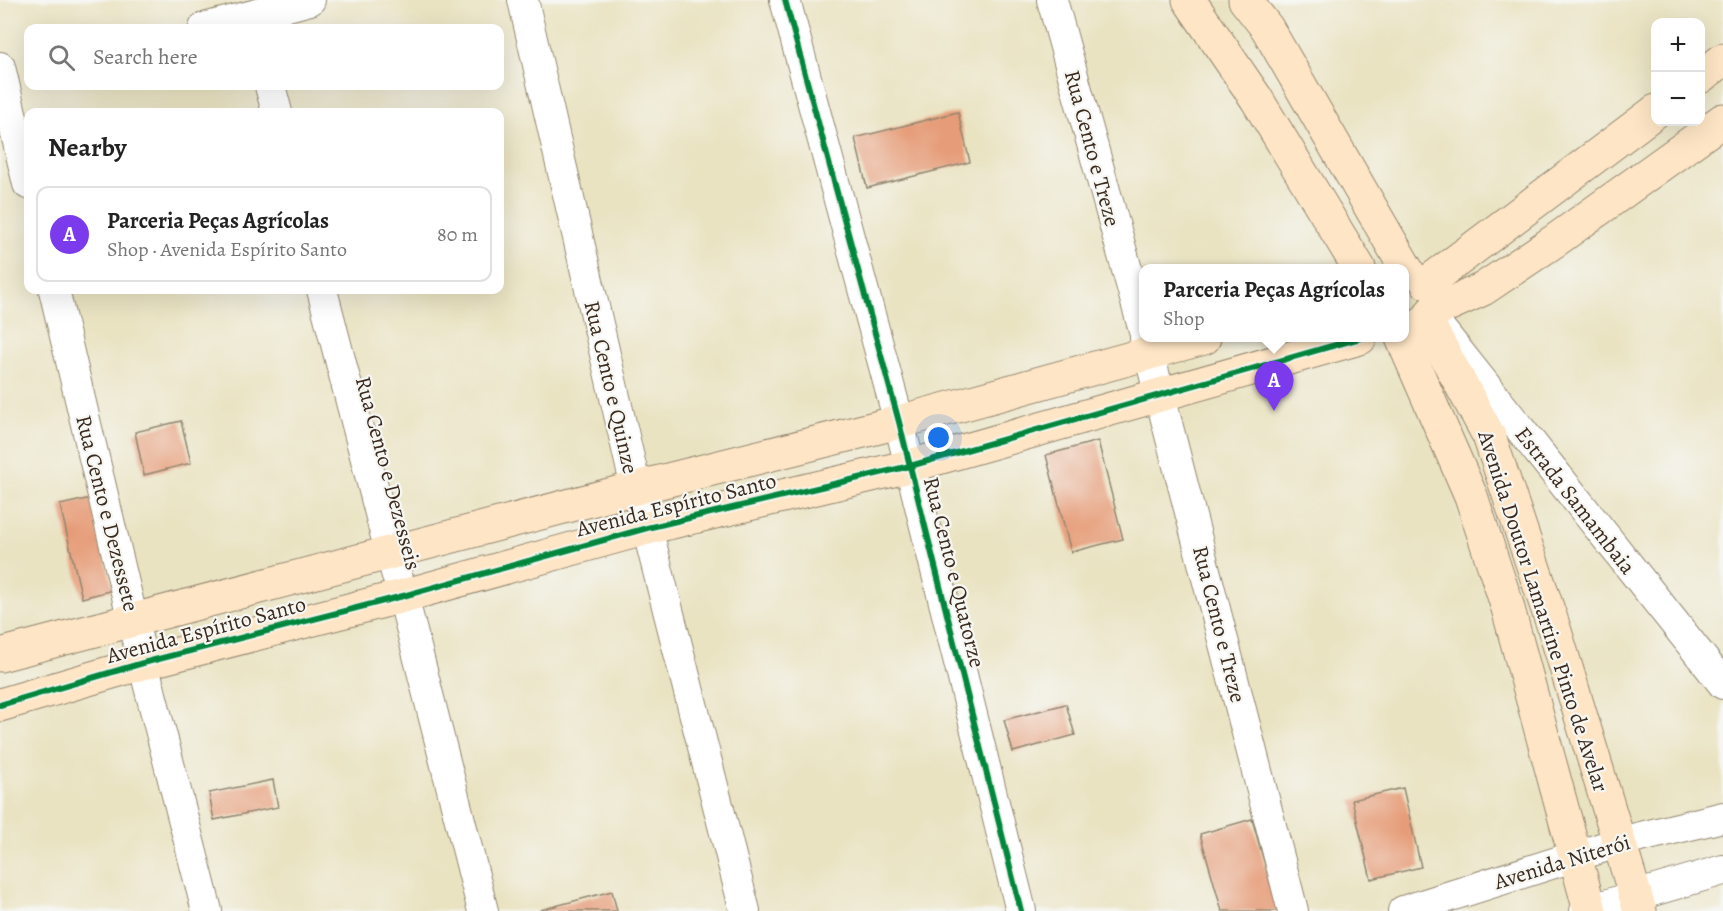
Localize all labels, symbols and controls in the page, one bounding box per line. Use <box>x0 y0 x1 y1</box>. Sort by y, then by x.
map controls <box>1651 18 1705 126</box>
button: + <box>1651 18 1705 72</box>
search box <box>24 24 504 90</box>
icon: search <box>45 41 78 74</box>
text: Search here <box>93 42 198 72</box>
street label: Rua Cento e Treze <box>1057 67 1127 230</box>
button: − <box>1651 72 1705 126</box>
text: Nearby <box>48 130 127 165</box>
text: Parceria Peças Agrícolas <box>107 206 329 236</box>
text: A <box>63 221 76 248</box>
text: 80 m <box>437 221 478 248</box>
text: Shop · Avenida Espírito Santo <box>107 236 347 263</box>
popup <box>1139 264 1409 342</box>
text: Parceria Peças Agrícolas <box>1163 275 1385 305</box>
street label: Rua Cento e Quinze <box>577 298 646 477</box>
text: Shop <box>1163 305 1205 332</box>
pin: A <box>1254 362 1294 411</box>
street label: Rua Cento e Dezesseis <box>348 373 428 573</box>
street label: Rua Cento e Dezessete <box>68 412 146 615</box>
street label: Estrada Samambaia <box>1508 420 1643 581</box>
your location <box>924 423 953 452</box>
street label: Avenida Doutor Lamartine Pinto de Avelar <box>1470 426 1616 796</box>
street label: Avenida Espírito Santo <box>572 466 779 545</box>
street label: Rua Cento e Quatorze <box>916 474 992 671</box>
street label: Rua Cento e Treze <box>1185 543 1253 706</box>
street label: Avenida Espírito Santo <box>102 589 309 671</box>
street label: Avenida Niterói <box>1490 827 1634 897</box>

